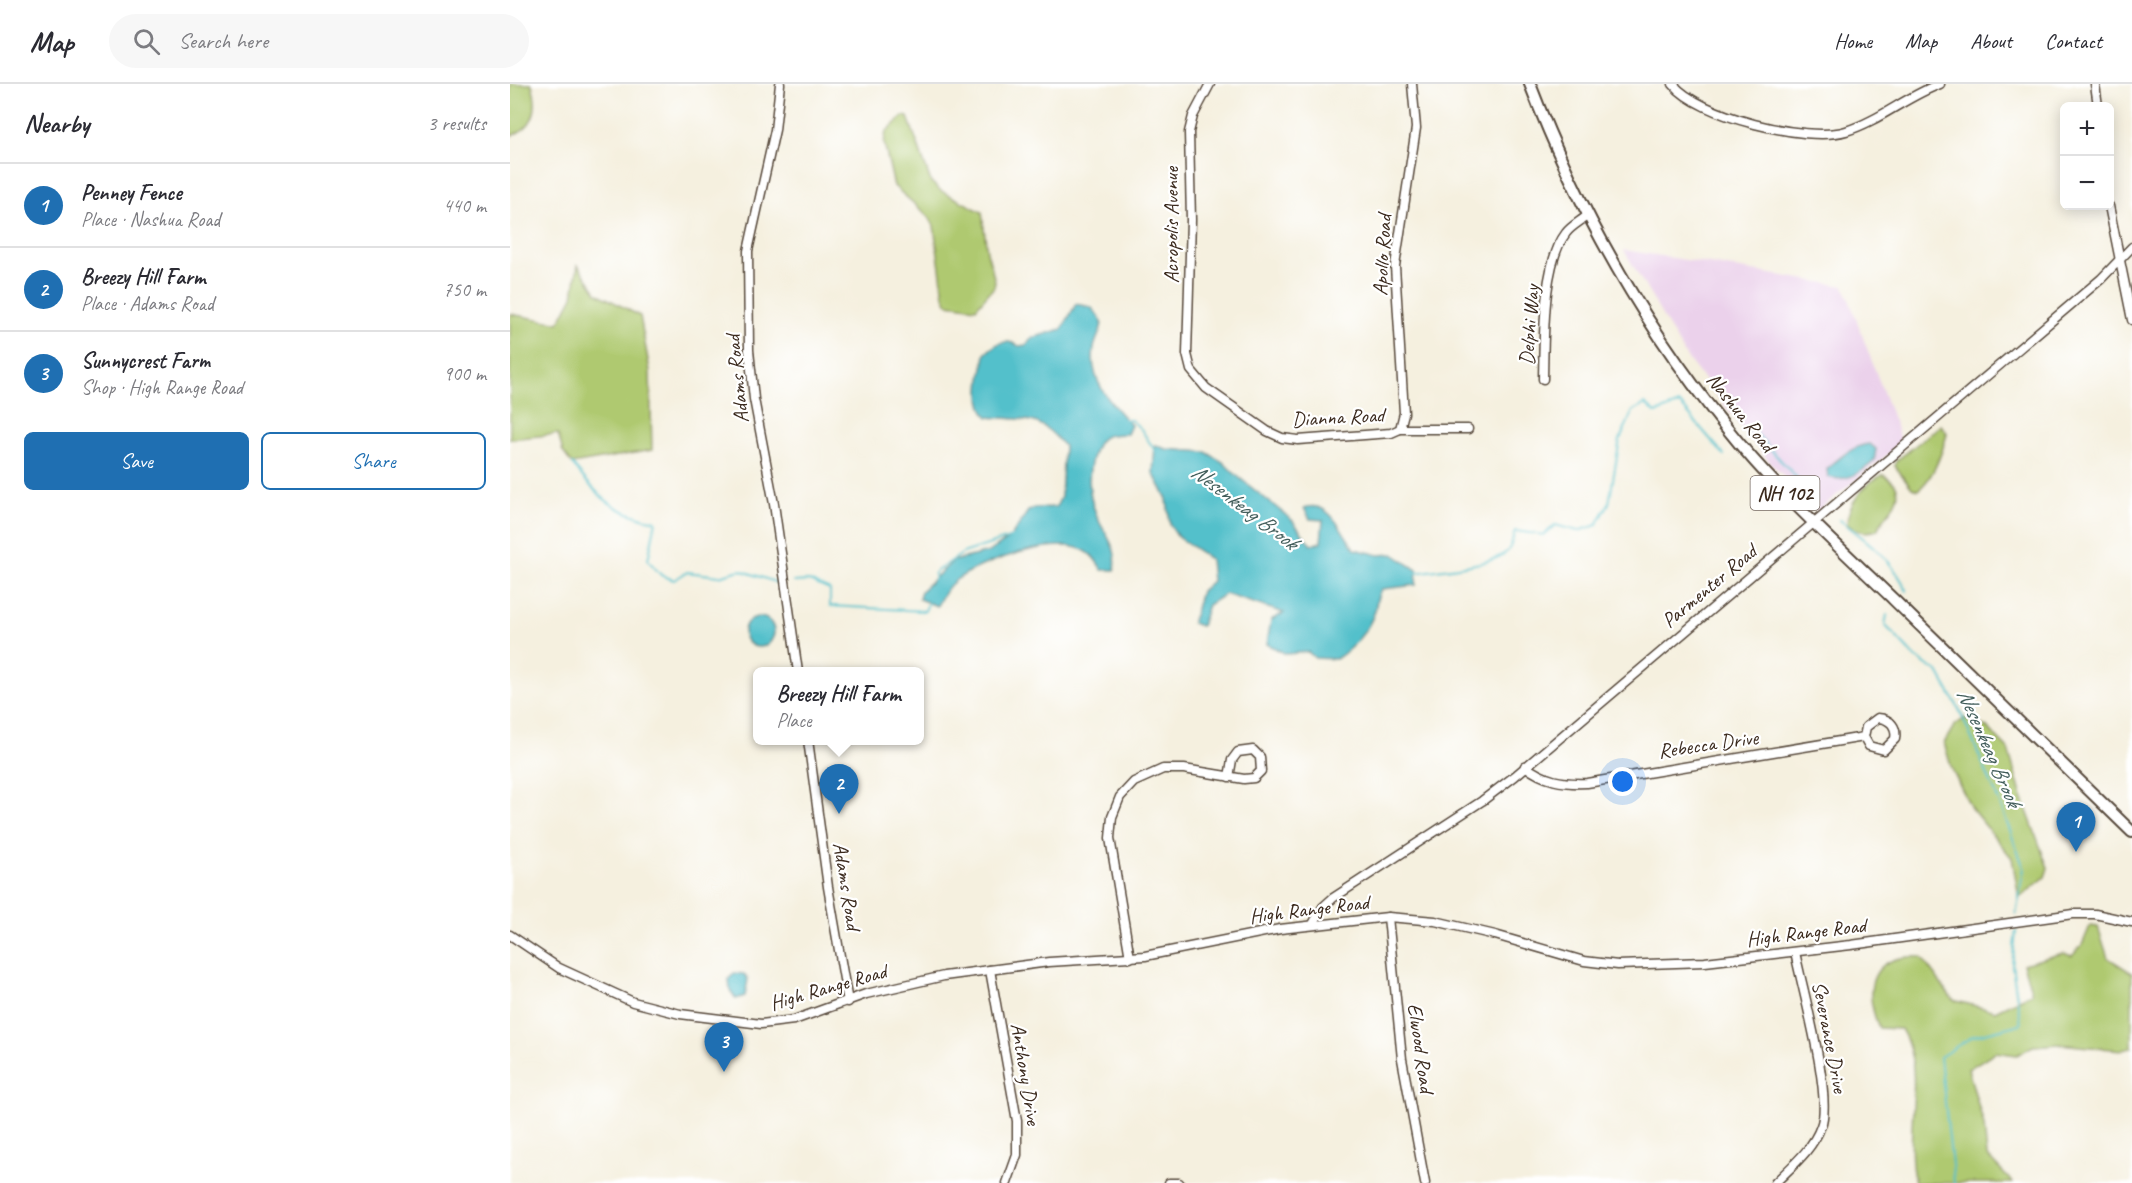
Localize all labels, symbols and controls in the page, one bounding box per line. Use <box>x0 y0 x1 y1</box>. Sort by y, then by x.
search box <box>109 14 529 68</box>
text: Map <box>30 24 73 59</box>
icon: search <box>130 25 163 58</box>
text: Search here <box>178 27 268 55</box>
text: Home <box>1834 28 1872 54</box>
text: Map <box>1905 28 1937 54</box>
text: About <box>1970 28 2012 54</box>
text: Contact <box>2045 28 2102 54</box>
map controls <box>2060 102 2114 210</box>
button: + <box>2060 102 2114 156</box>
text: Nearby <box>24 107 89 140</box>
text: 3 results <box>427 111 486 136</box>
button: − <box>2060 156 2114 210</box>
street label: Acropolis Avenue <box>1158 166 1184 283</box>
text: Penney Fence <box>81 179 182 207</box>
text: 1 <box>39 193 48 218</box>
text: 440 m <box>443 193 486 218</box>
text: Place · Nashua Road <box>81 207 220 232</box>
street label: Apollo Road <box>1367 210 1397 296</box>
text: Breezy Hill Farm <box>81 263 205 291</box>
text: 2 <box>39 277 48 302</box>
text: 750 m <box>443 277 486 302</box>
street label: Delphi Way <box>1513 282 1545 366</box>
text: Place · Adams Road <box>81 291 214 316</box>
street label: Adams Road <box>719 330 755 424</box>
text: Sunnycrest Farm <box>81 347 210 375</box>
text: 3 <box>39 361 48 386</box>
text: 900 m <box>443 361 486 386</box>
street label: Nashua Road <box>1701 367 1783 460</box>
text: Shop · High Range Road <box>81 375 243 400</box>
street label: Dianna Road <box>1291 401 1388 432</box>
button: Save <box>24 432 249 490</box>
button: Share <box>261 432 486 490</box>
water label: Nesenkeag Brook <box>1186 458 1306 558</box>
road number: NH 102 <box>1750 476 1820 510</box>
street label: Parmenter Road <box>1656 537 1764 633</box>
popup <box>753 667 924 745</box>
text: Breezy Hill Farm <box>776 680 901 708</box>
water label: Nesenkeag Brook <box>1951 684 2029 814</box>
text: Place <box>776 708 812 733</box>
street label: Rebecca Drive <box>1656 724 1761 764</box>
pin: 2 <box>820 764 858 814</box>
your location <box>1608 767 1637 796</box>
pin: 1 <box>2056 802 2096 852</box>
street label: Adams Road <box>827 840 867 935</box>
street label: High Range Road <box>1248 888 1374 929</box>
street label: High Range Road <box>1745 911 1871 952</box>
street label: High Range Road <box>767 957 893 1016</box>
street label: Severance Drive <box>1806 979 1854 1096</box>
street label: Elwood Road <box>1402 1002 1441 1098</box>
street label: Anthony Drive <box>1005 1021 1047 1128</box>
pin: 3 <box>704 1022 744 1072</box>

